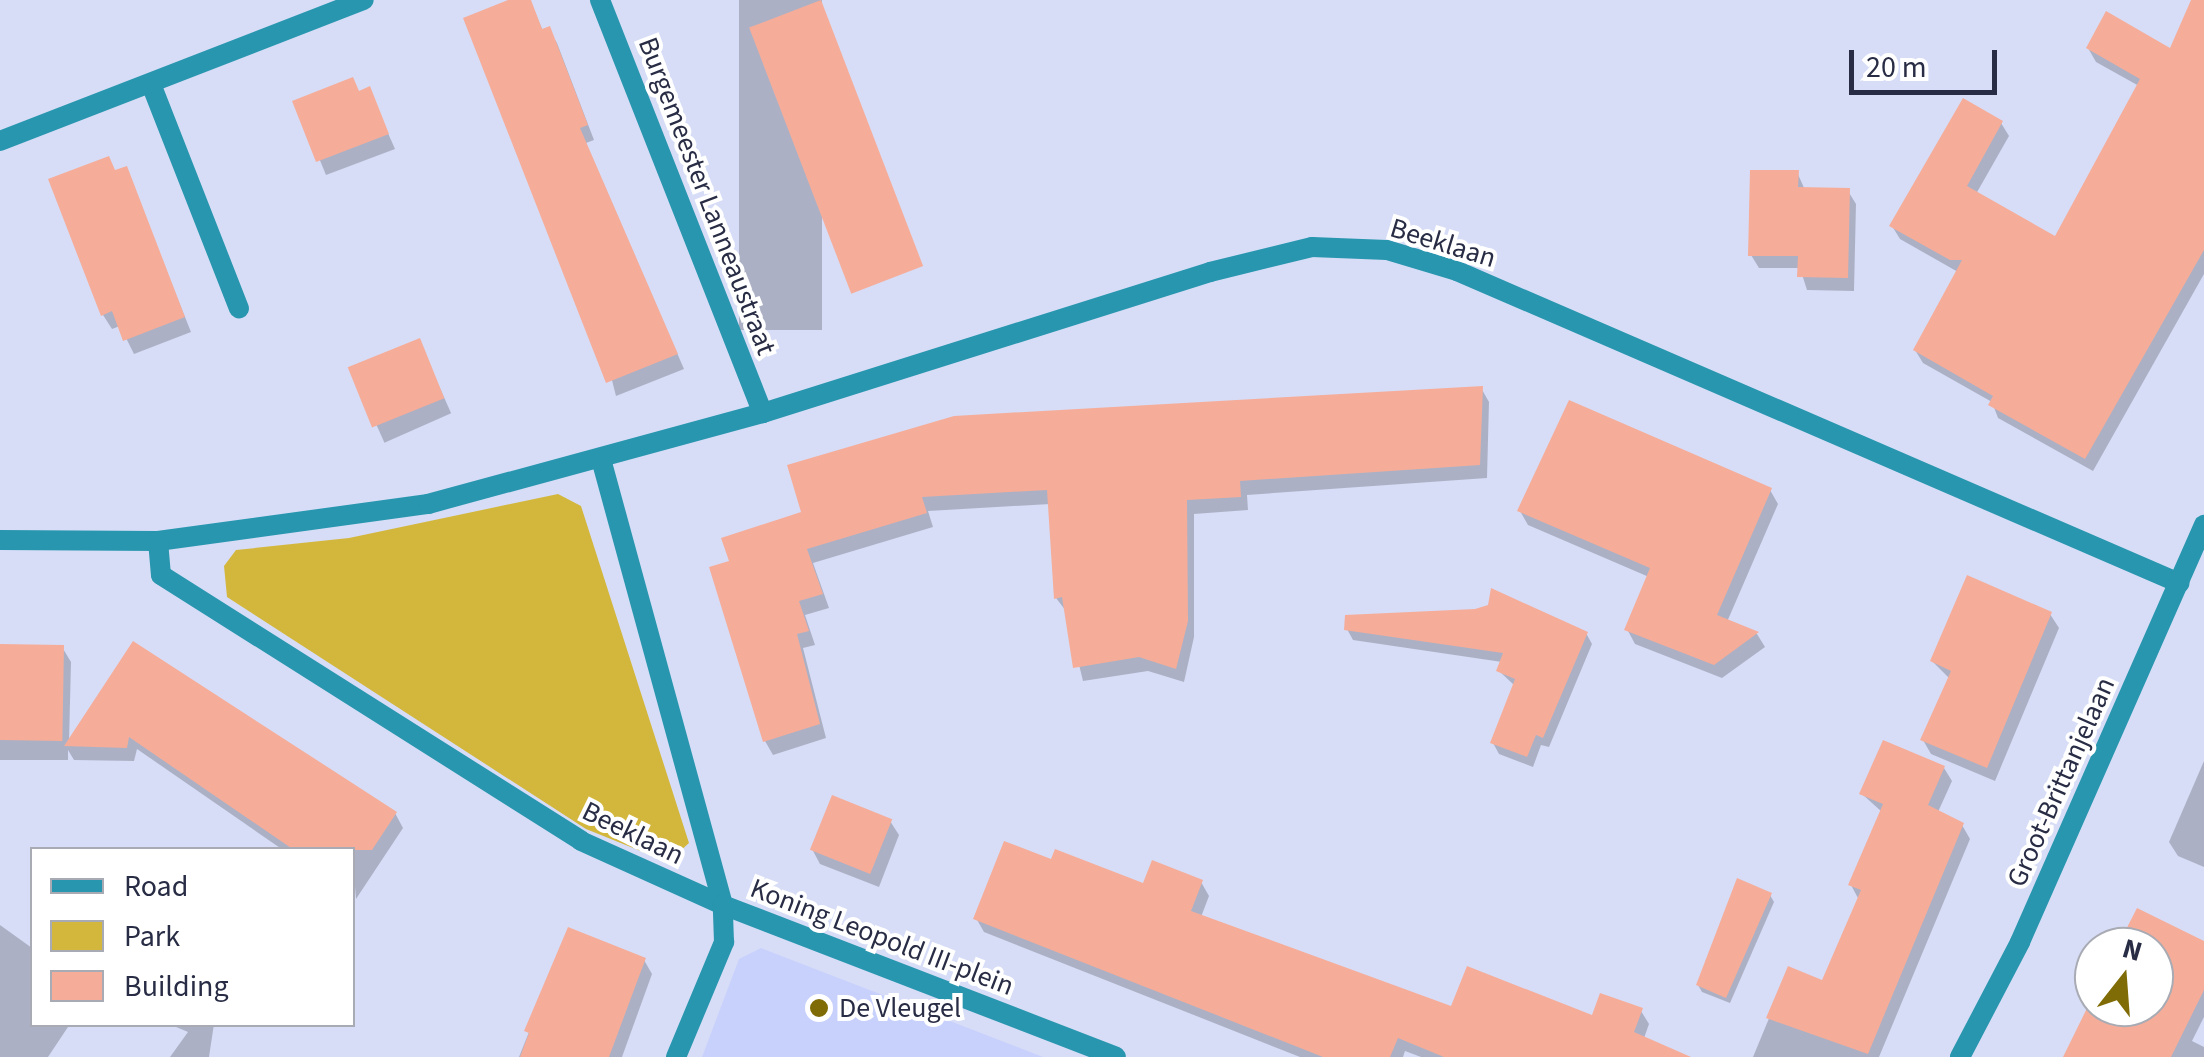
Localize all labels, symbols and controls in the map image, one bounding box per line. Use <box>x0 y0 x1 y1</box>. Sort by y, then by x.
scale bar <box>1854 30 2002 92</box>
street label: Burgemeester Lanneaustraat <box>631 32 783 360</box>
text: 20 m <box>1866 46 1927 89</box>
street label: Beeklaan <box>1386 211 1500 275</box>
street label: Groot-Brittanjelaan <box>2000 672 2122 892</box>
street label: Beeklaan <box>577 794 689 872</box>
legend <box>30 847 355 1027</box>
text: Road <box>124 865 188 908</box>
street label: Koning Leopold III-plein <box>746 871 1018 1003</box>
text: Park <box>124 915 180 958</box>
north arrow <box>2074 927 2174 1027</box>
text: N <box>2117 928 2147 972</box>
text: Building <box>124 965 229 1008</box>
place label: De Vleugel <box>839 991 961 1025</box>
marker: De Vleugel <box>808 997 830 1019</box>

